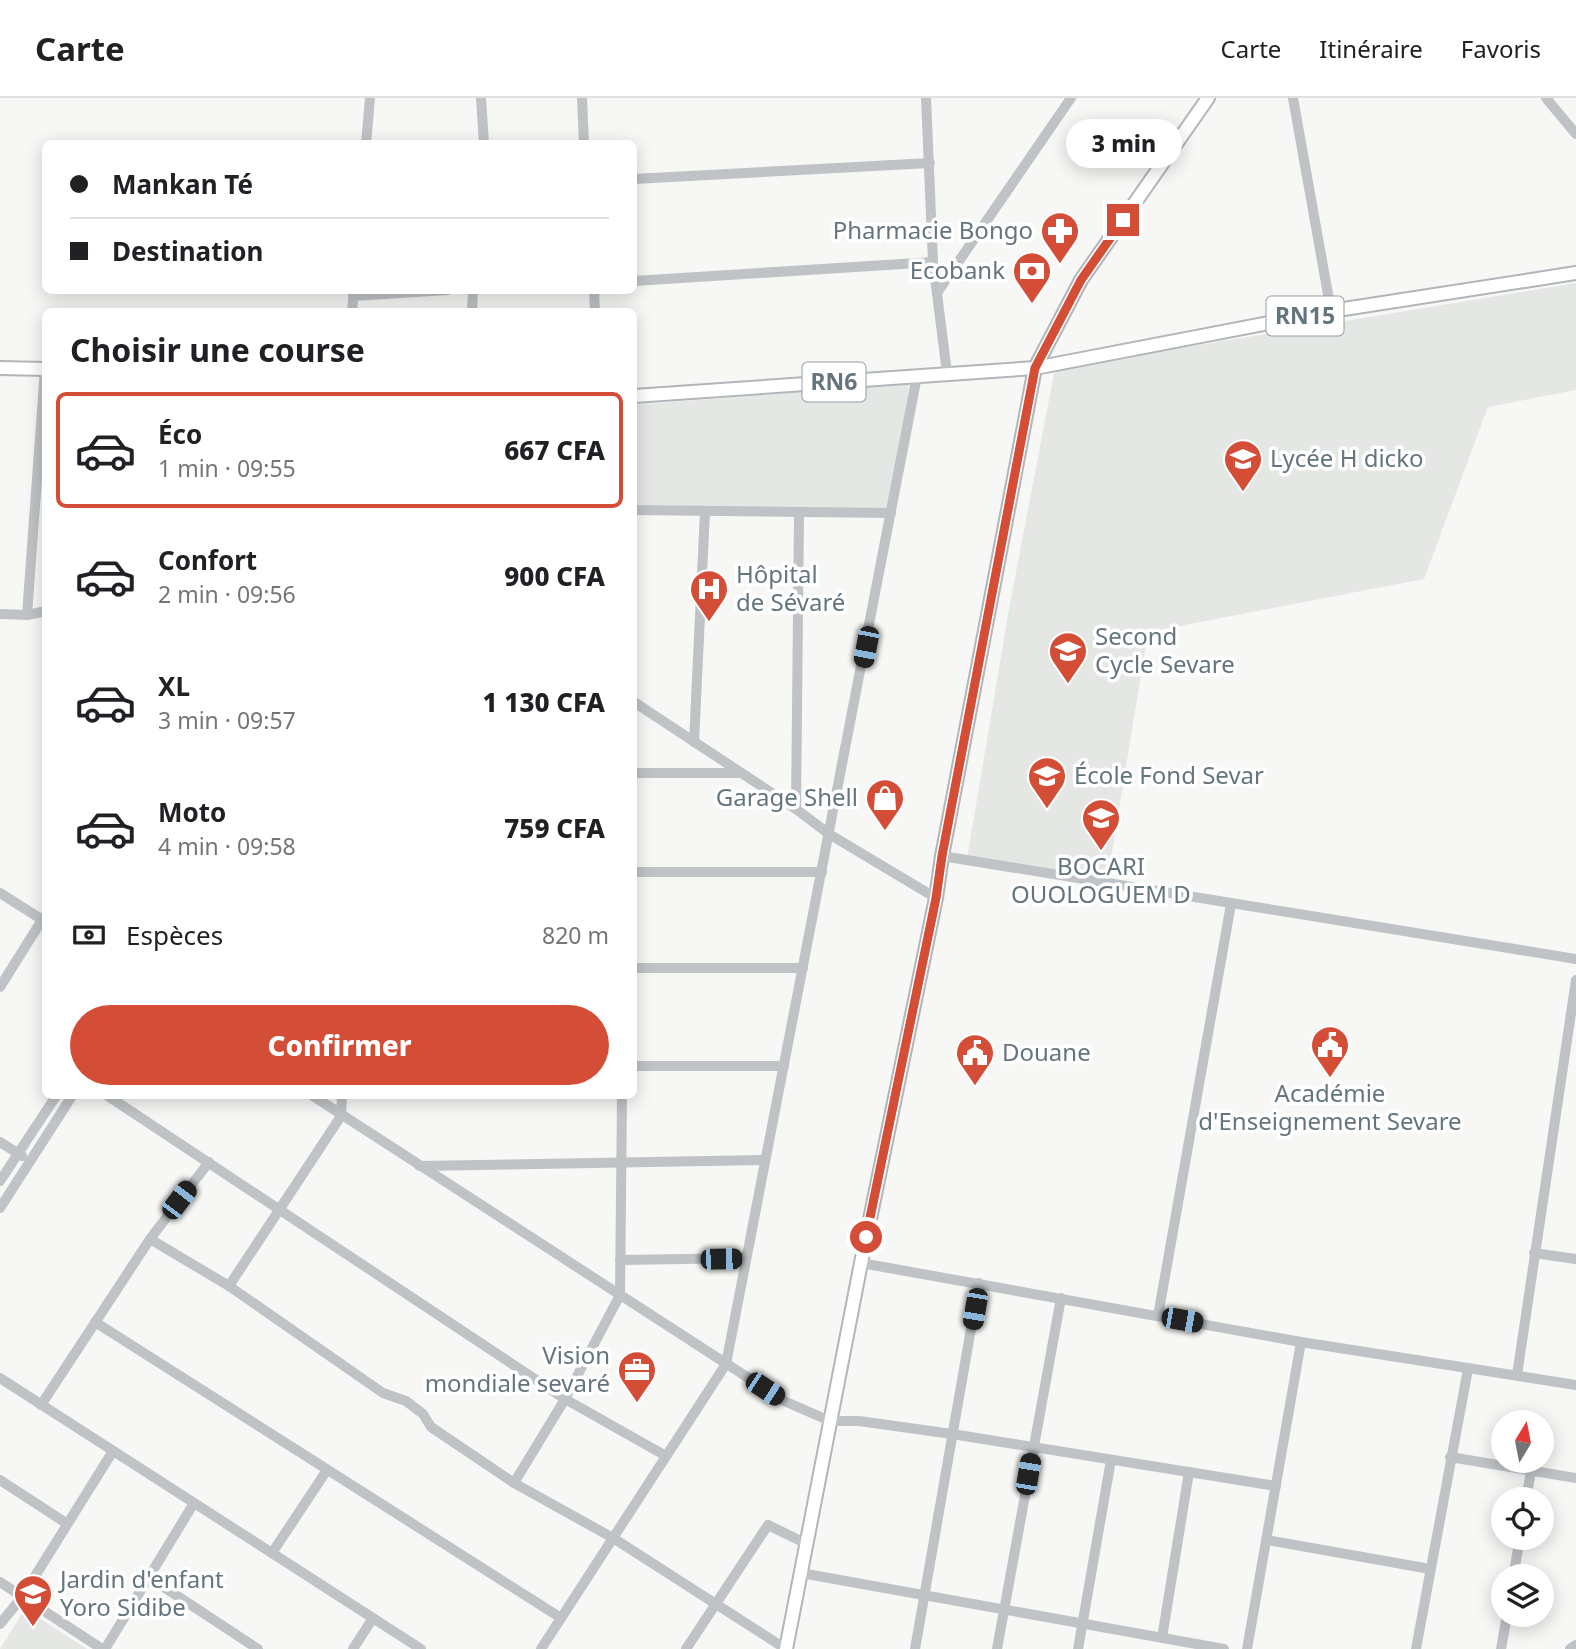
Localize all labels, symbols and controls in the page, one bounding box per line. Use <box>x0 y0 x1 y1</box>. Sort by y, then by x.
text: Carte <box>35 26 125 71</box>
text: Carte <box>1221 32 1281 65</box>
text: Itinéraire <box>1319 32 1423 65</box>
text: Favoris <box>1461 32 1541 65</box>
callout: 3 min <box>1065 118 1181 167</box>
text: 3 min <box>1092 127 1156 159</box>
text: Mankan Té <box>112 166 253 202</box>
route end <box>1107 204 1139 236</box>
pharmacy icon: Pharmacie Bongo <box>1039 210 1081 265</box>
place label: Pharmacie Bongo <box>833 213 1033 246</box>
text: Destination <box>112 233 263 269</box>
bank icon: Ecobank <box>1011 250 1053 305</box>
place label: Ecobank <box>910 253 1005 286</box>
road number: RN15 <box>1266 296 1344 336</box>
text: Choisir une course <box>70 328 365 371</box>
road number: RN6 <box>802 362 866 402</box>
text: Éco <box>158 416 202 452</box>
icon: car <box>74 419 137 482</box>
text: 667 CFA <box>504 432 605 468</box>
school or university icon: Lycée H dicko <box>1222 438 1264 493</box>
place label: Lycée H dicko <box>1270 441 1423 474</box>
text: 1 min · 09:55 <box>158 452 296 484</box>
text: Confort <box>158 542 257 578</box>
icon: car <box>74 545 137 608</box>
place label: Hôpital de Sévaré <box>736 557 845 618</box>
text: 900 CFA <box>504 558 605 594</box>
hospital icon: Hôpital de Sévaré <box>688 568 730 623</box>
text: 2 min · 09:56 <box>158 578 296 610</box>
place label: Second Cycle Sevare <box>1095 619 1235 680</box>
car <box>852 624 881 670</box>
school or university icon: Second Cycle Sevare <box>1047 630 1089 685</box>
text: XL <box>158 668 190 704</box>
icon: car <box>74 671 137 734</box>
text: 1 130 CFA <box>483 684 605 720</box>
text: 3 min · 09:57 <box>158 704 296 736</box>
school or university icon: École Fond Sevar <box>1026 755 1068 810</box>
place label: École Fond Sevar <box>1074 758 1264 791</box>
shop icon: Garage Shell <box>864 777 906 832</box>
place label: Garage Shell <box>716 780 858 813</box>
text: Moto <box>158 794 226 830</box>
icon: car <box>74 797 137 860</box>
school or university icon: BOCARI OUOLOGUEM D <box>1080 797 1122 852</box>
text: 759 CFA <box>504 810 605 846</box>
text: 4 min · 09:58 <box>158 830 296 862</box>
place label: BOCARI OUOLOGUEM D <box>1011 849 1191 910</box>
icon: cash <box>70 916 108 954</box>
text: Espèces <box>126 917 223 953</box>
text: 820 m <box>542 919 609 951</box>
button: Confirmer <box>70 1005 609 1085</box>
public building icon: Académie d'Enseignement Sevare <box>1309 1024 1351 1079</box>
public building icon: Douane <box>954 1032 996 1087</box>
place label: Douane <box>1002 1035 1091 1068</box>
place label: Académie d'Enseignement Sevare <box>1198 1076 1462 1137</box>
car <box>158 1177 201 1223</box>
route start <box>850 1221 882 1253</box>
car <box>700 1248 743 1270</box>
car <box>962 1286 989 1332</box>
car <box>1160 1306 1205 1334</box>
place label: Vision mondiale sevaré <box>425 1338 610 1399</box>
office icon: Vision mondiale sevaré <box>616 1349 658 1404</box>
car <box>742 1369 789 1409</box>
north arrow <box>1491 1410 1554 1474</box>
map controls <box>1491 1410 1554 1627</box>
car <box>1015 1451 1042 1497</box>
button: locate <box>1491 1487 1554 1550</box>
place label: Jardin d'enfant Yoro Sidibe <box>58 1562 224 1623</box>
button: layers <box>1491 1564 1554 1627</box>
school or university icon: Jardin d'enfant Yoro Sidibe <box>12 1573 54 1628</box>

